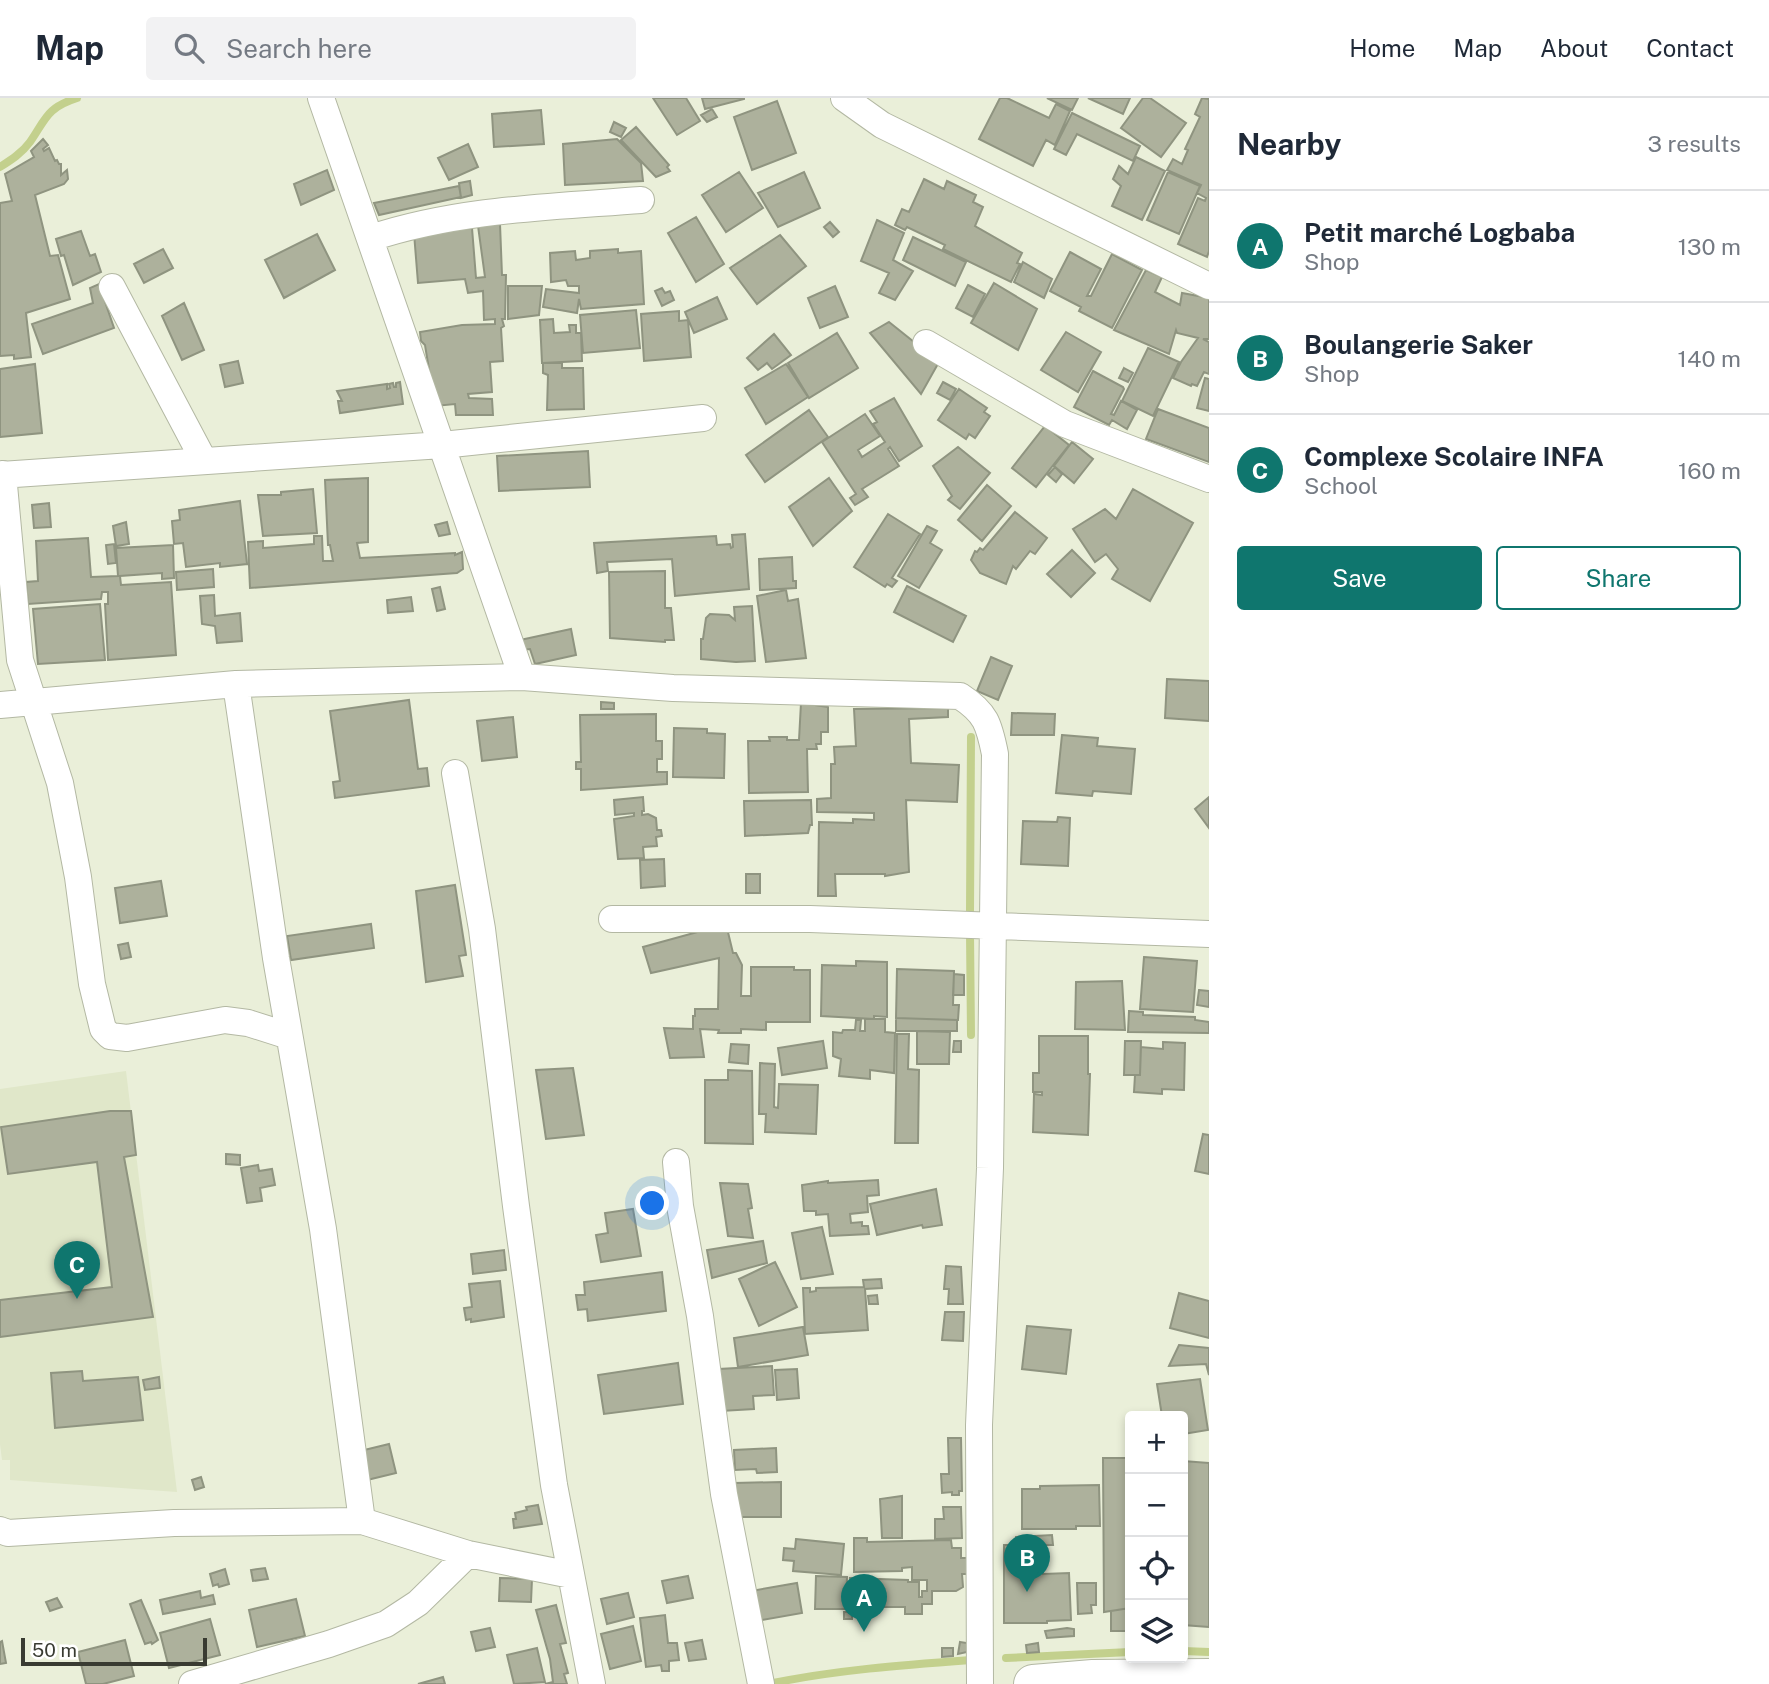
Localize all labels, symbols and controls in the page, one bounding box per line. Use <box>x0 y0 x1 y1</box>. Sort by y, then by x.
search box <box>146 17 636 80</box>
text: Map <box>35 29 104 67</box>
icon: search <box>170 29 208 67</box>
text: Search here <box>226 33 372 64</box>
text: Home <box>1349 34 1415 62</box>
text: Map <box>1453 34 1502 62</box>
text: About <box>1540 34 1608 62</box>
text: Contact <box>1646 34 1734 62</box>
text: Nearby <box>1237 126 1341 162</box>
text: 3 results <box>1647 130 1741 157</box>
text: Petit marché Logbaba <box>1304 217 1575 248</box>
text: A <box>1252 233 1268 260</box>
text: 130 m <box>1678 233 1741 260</box>
text: Shop <box>1304 248 1359 275</box>
text: Boulangerie Saker <box>1304 329 1533 360</box>
text: B <box>1252 345 1268 372</box>
text: 140 m <box>1678 345 1741 372</box>
text: Shop <box>1304 360 1359 387</box>
text: Complexe Scolaire INFA <box>1304 441 1604 472</box>
text: C <box>1252 457 1268 484</box>
text: 160 m <box>1678 457 1741 484</box>
text: School <box>1304 472 1378 499</box>
button: Save <box>1237 546 1482 610</box>
button: Share <box>1496 546 1741 610</box>
your location <box>635 1186 669 1220</box>
pin: C <box>54 1241 100 1299</box>
map controls <box>1125 1411 1188 1663</box>
button: + <box>1125 1411 1188 1474</box>
button: − <box>1125 1474 1188 1537</box>
pin: B <box>1004 1534 1050 1592</box>
button: locate <box>1125 1537 1188 1600</box>
pin: A <box>841 1574 887 1632</box>
button: layers <box>1125 1600 1188 1663</box>
scale bar <box>21 1635 206 1667</box>
text: 50 m <box>32 1639 77 1661</box>

